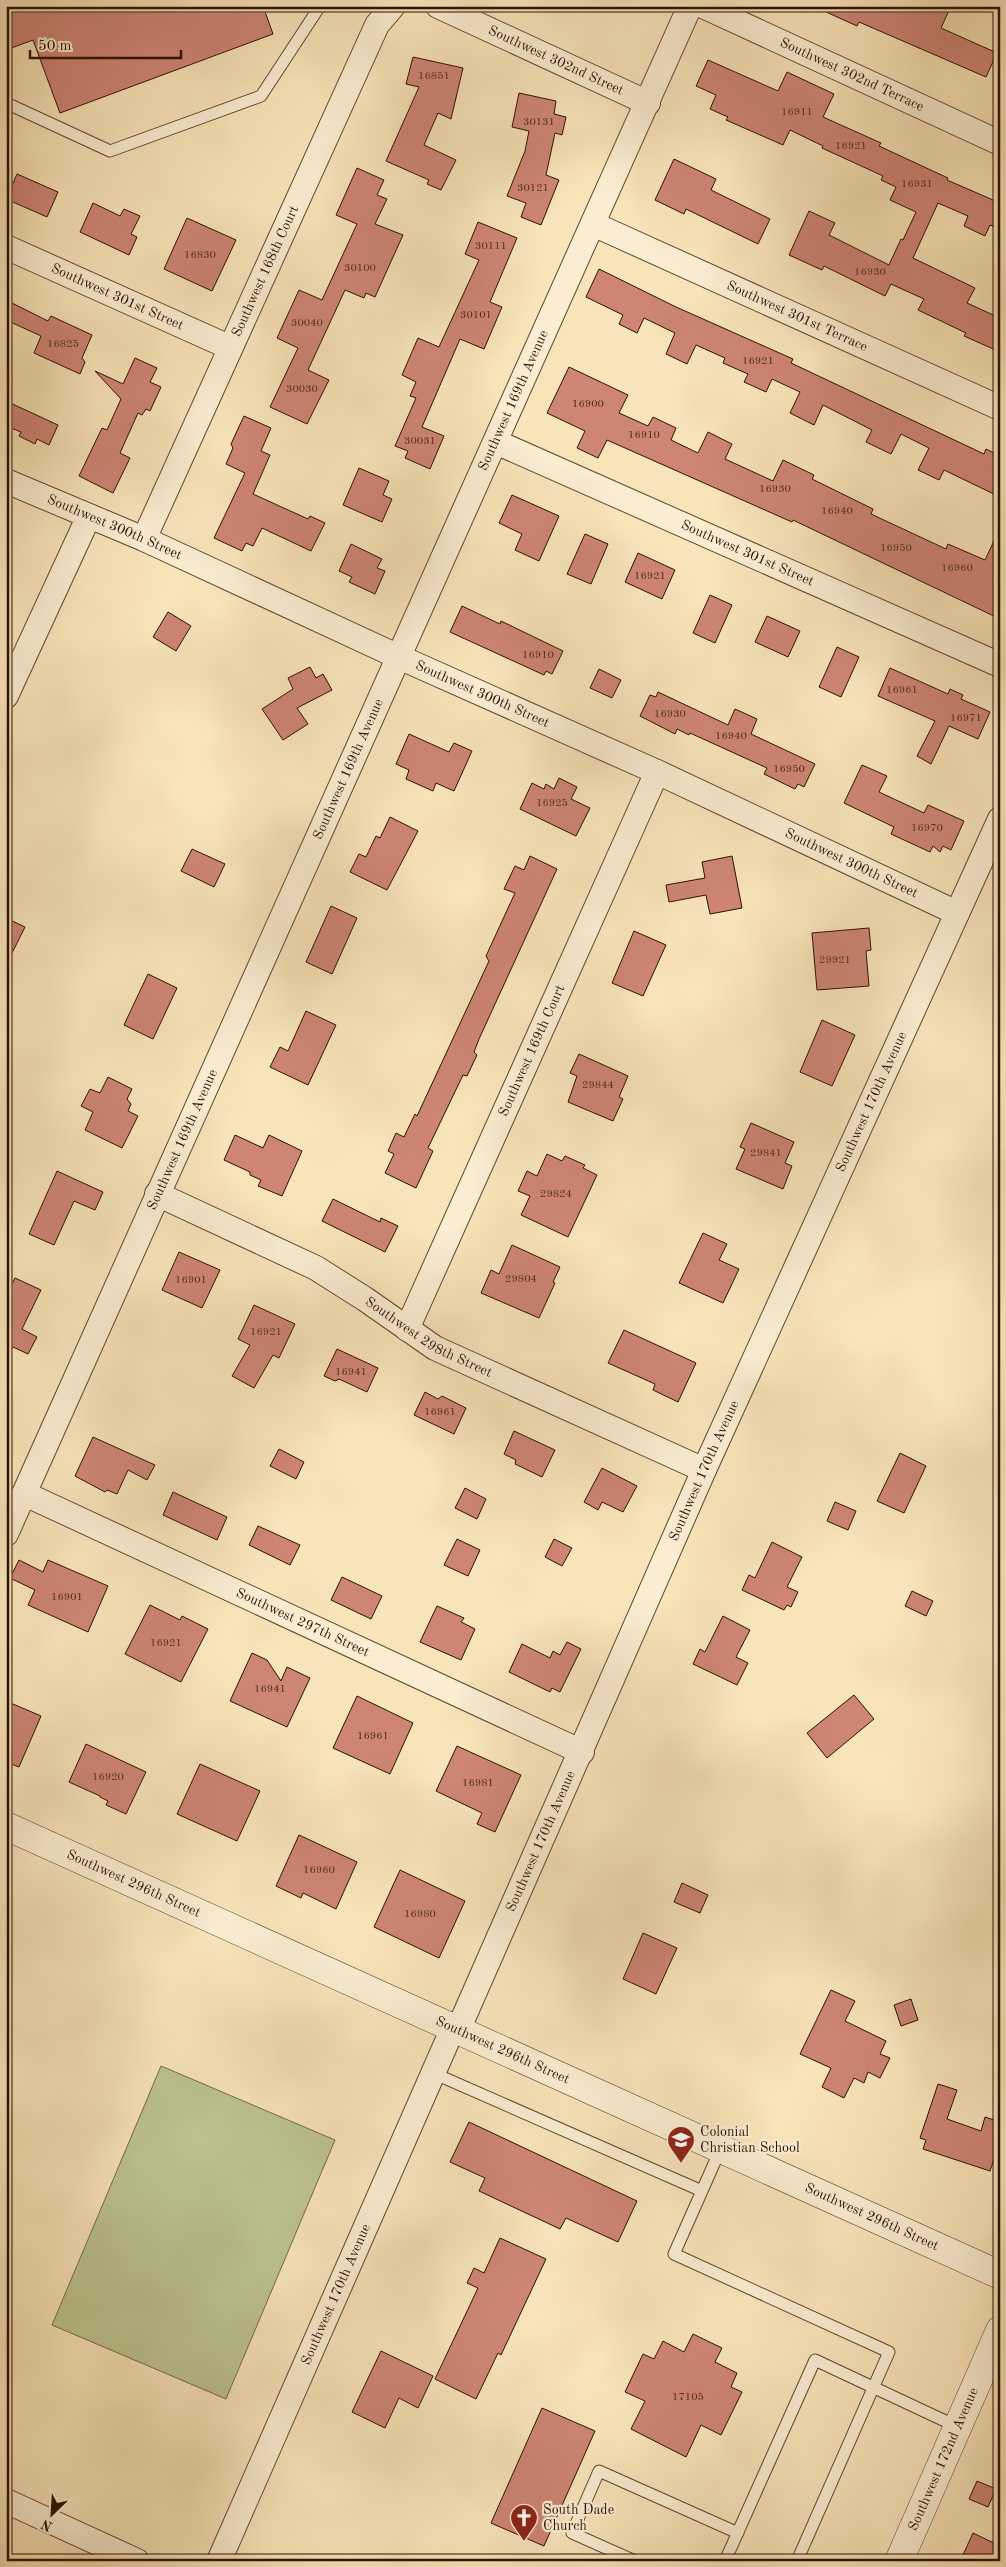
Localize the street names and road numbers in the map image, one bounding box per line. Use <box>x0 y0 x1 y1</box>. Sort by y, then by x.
street label: Southwest 302nd Street <box>486 23 626 98</box>
street label: Southwest 302nd Terrace <box>778 35 926 114</box>
street label: Southwest 168th Court <box>230 203 301 339</box>
street label: Southwest 301st Street <box>49 261 186 333</box>
street label: Southwest 301st Terrace <box>725 278 870 354</box>
street label: Southwest 169th Avenue <box>476 328 551 473</box>
street label: Southwest 300th Street <box>45 492 184 563</box>
street label: Southwest 301st Street <box>679 518 816 589</box>
street label: Southwest 300th Street <box>413 658 552 730</box>
street label: Southwest 169th Avenue <box>311 697 386 842</box>
street label: Southwest 300th Street <box>783 826 920 901</box>
street label: Southwest 169th Court <box>496 983 567 1119</box>
street label: Southwest 170th Avenue <box>833 1030 909 1174</box>
street label: Southwest 169th Avenue <box>145 1067 220 1212</box>
street label: Southwest 298th Street <box>363 1294 494 1380</box>
street label: Southwest 170th Avenue <box>667 1398 742 1543</box>
street label: Southwest 297th Street <box>234 1586 372 1660</box>
street label: Southwest 170th Avenue <box>504 1769 578 1914</box>
street label: Southwest 296th Street <box>65 1847 203 1920</box>
street label: Southwest 296th Street <box>434 2014 572 2087</box>
street label: Southwest 296th Street <box>803 2181 941 2253</box>
street label: Southwest 170th Avenue <box>299 2222 373 2367</box>
street label: Southwest 172nd Avenue <box>906 2386 981 2533</box>

